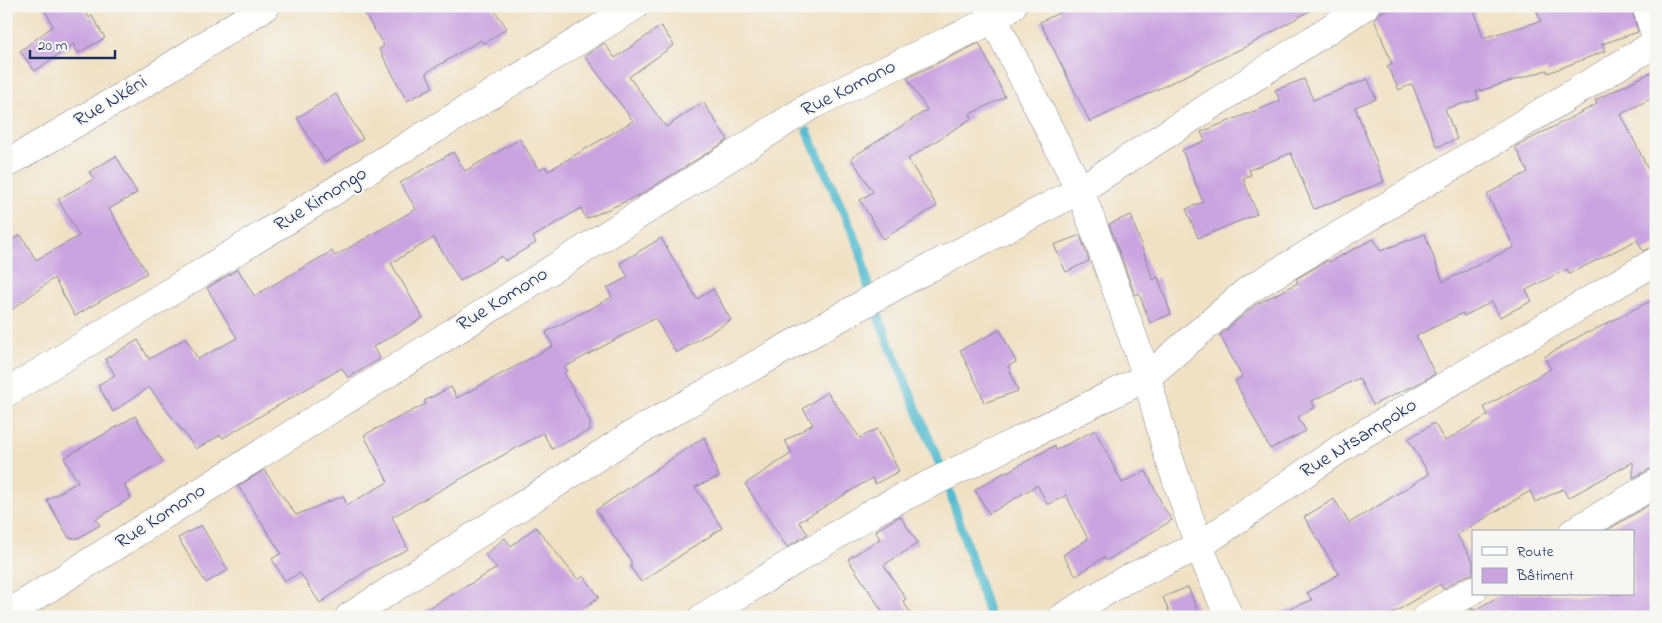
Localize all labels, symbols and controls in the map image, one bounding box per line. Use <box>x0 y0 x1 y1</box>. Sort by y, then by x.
scale bar <box>30 28 115 60</box>
text: 20 m <box>38 35 68 57</box>
street label: Rue Komono <box>797 53 901 125</box>
street label: Rue Nkéni <box>69 69 153 135</box>
street label: Rue Kimongo <box>269 160 374 241</box>
street label: Rue Komono <box>452 260 554 340</box>
street label: Rue Ntsampoko <box>1295 391 1423 487</box>
street label: Rue Komono <box>110 477 212 557</box>
legend <box>1472 530 1634 596</box>
text: Route <box>1517 541 1554 563</box>
text: Bâtiment <box>1516 565 1574 587</box>

